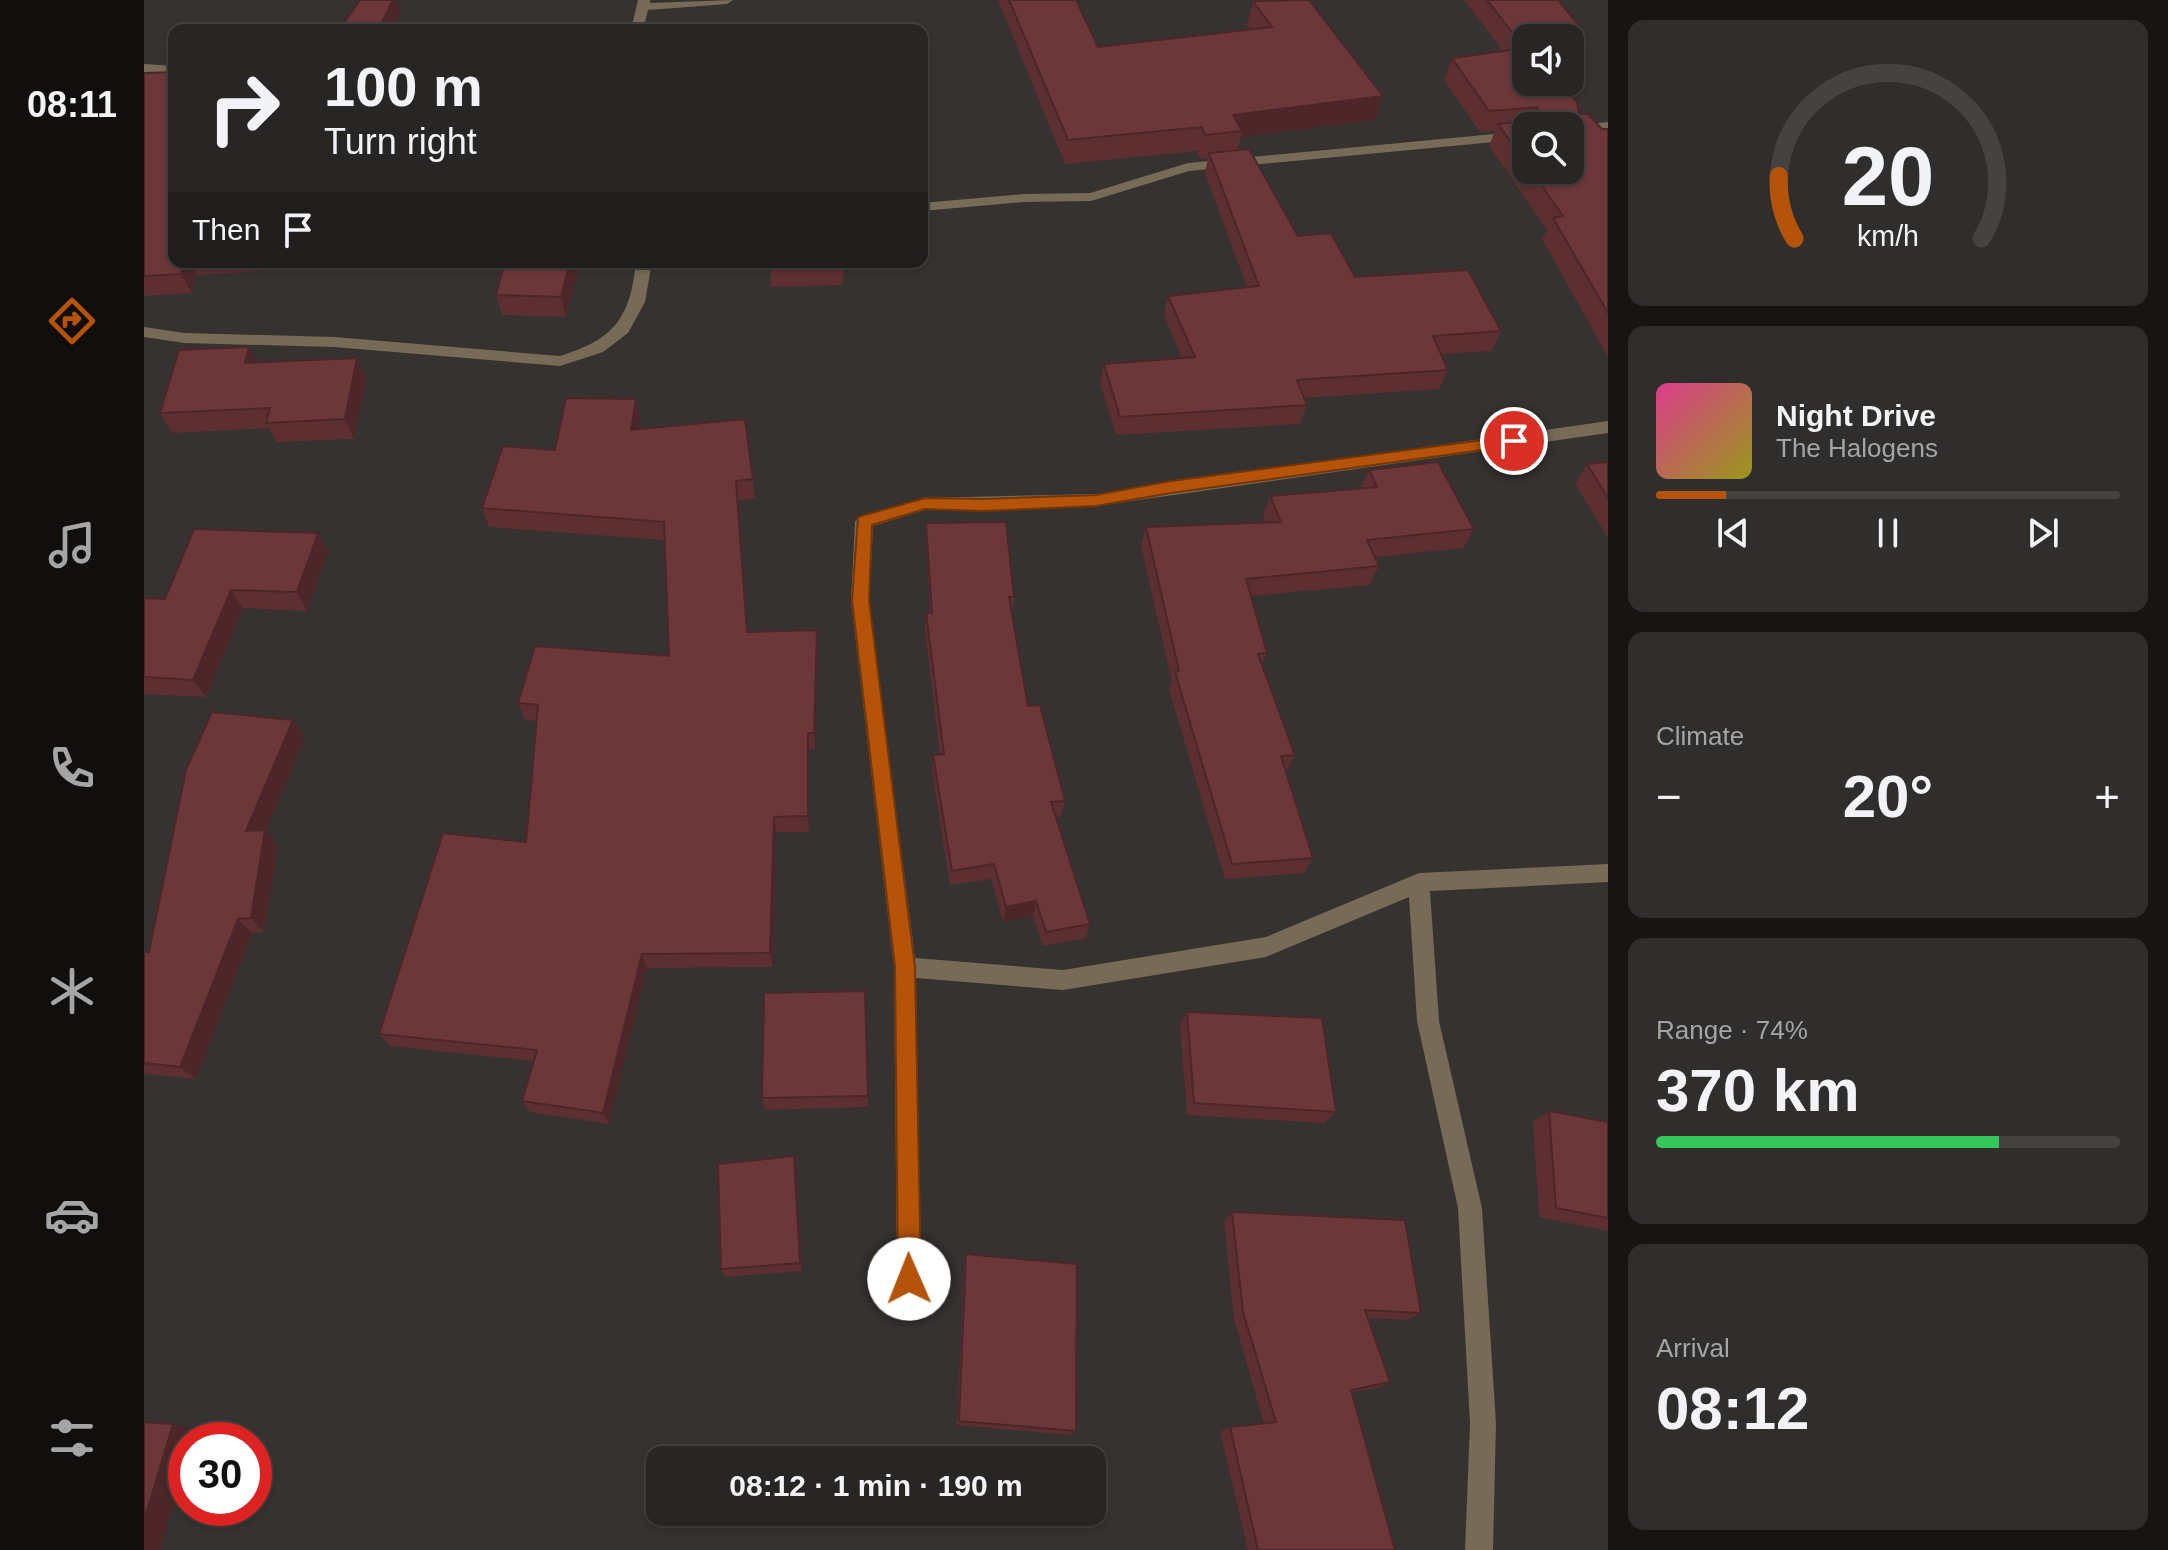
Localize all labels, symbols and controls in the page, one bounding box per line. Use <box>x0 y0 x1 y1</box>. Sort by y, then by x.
map controls <box>1512 24 1584 184</box>
button: sound <box>1512 24 1584 96</box>
text: 100 m <box>324 55 483 118</box>
icon: right <box>192 56 296 160</box>
text: 08:11 <box>27 84 117 125</box>
button: search <box>1512 112 1584 184</box>
text: Turn right <box>324 121 477 162</box>
text: 20 <box>1842 130 1934 223</box>
icon: arrive <box>276 208 320 252</box>
text: Then <box>192 213 260 246</box>
text: km/h <box>1857 220 1919 252</box>
icon: directions <box>44 293 100 349</box>
text: Night Drive <box>1776 399 1936 432</box>
pin <box>1480 407 1548 475</box>
icon: arrive <box>1492 419 1536 463</box>
text: The Halogens <box>1776 433 1938 463</box>
icon: previous <box>1711 511 1755 555</box>
icon: pause <box>1866 511 1910 555</box>
icon: next <box>2021 511 2065 555</box>
icon: music <box>44 517 100 573</box>
text: Climate <box>1656 721 1744 751</box>
icon: phone <box>44 740 100 796</box>
text: 20° <box>1843 763 1933 830</box>
text: − <box>1656 772 1682 821</box>
text: + <box>2094 772 2120 821</box>
icon: climate <box>44 963 100 1019</box>
text: Range · 74% <box>1656 1015 1808 1045</box>
text: 370 km <box>1656 1057 1860 1124</box>
icon: car <box>44 1187 100 1243</box>
position arrow <box>867 1237 951 1321</box>
text: Arrival <box>1656 1333 1730 1363</box>
text: 08:12 <box>1656 1375 1809 1442</box>
icon: filters <box>44 1410 100 1466</box>
speed limit sign: 30 <box>168 1422 272 1526</box>
text: 08:12 · 1 min · 190 m <box>729 1469 1023 1502</box>

